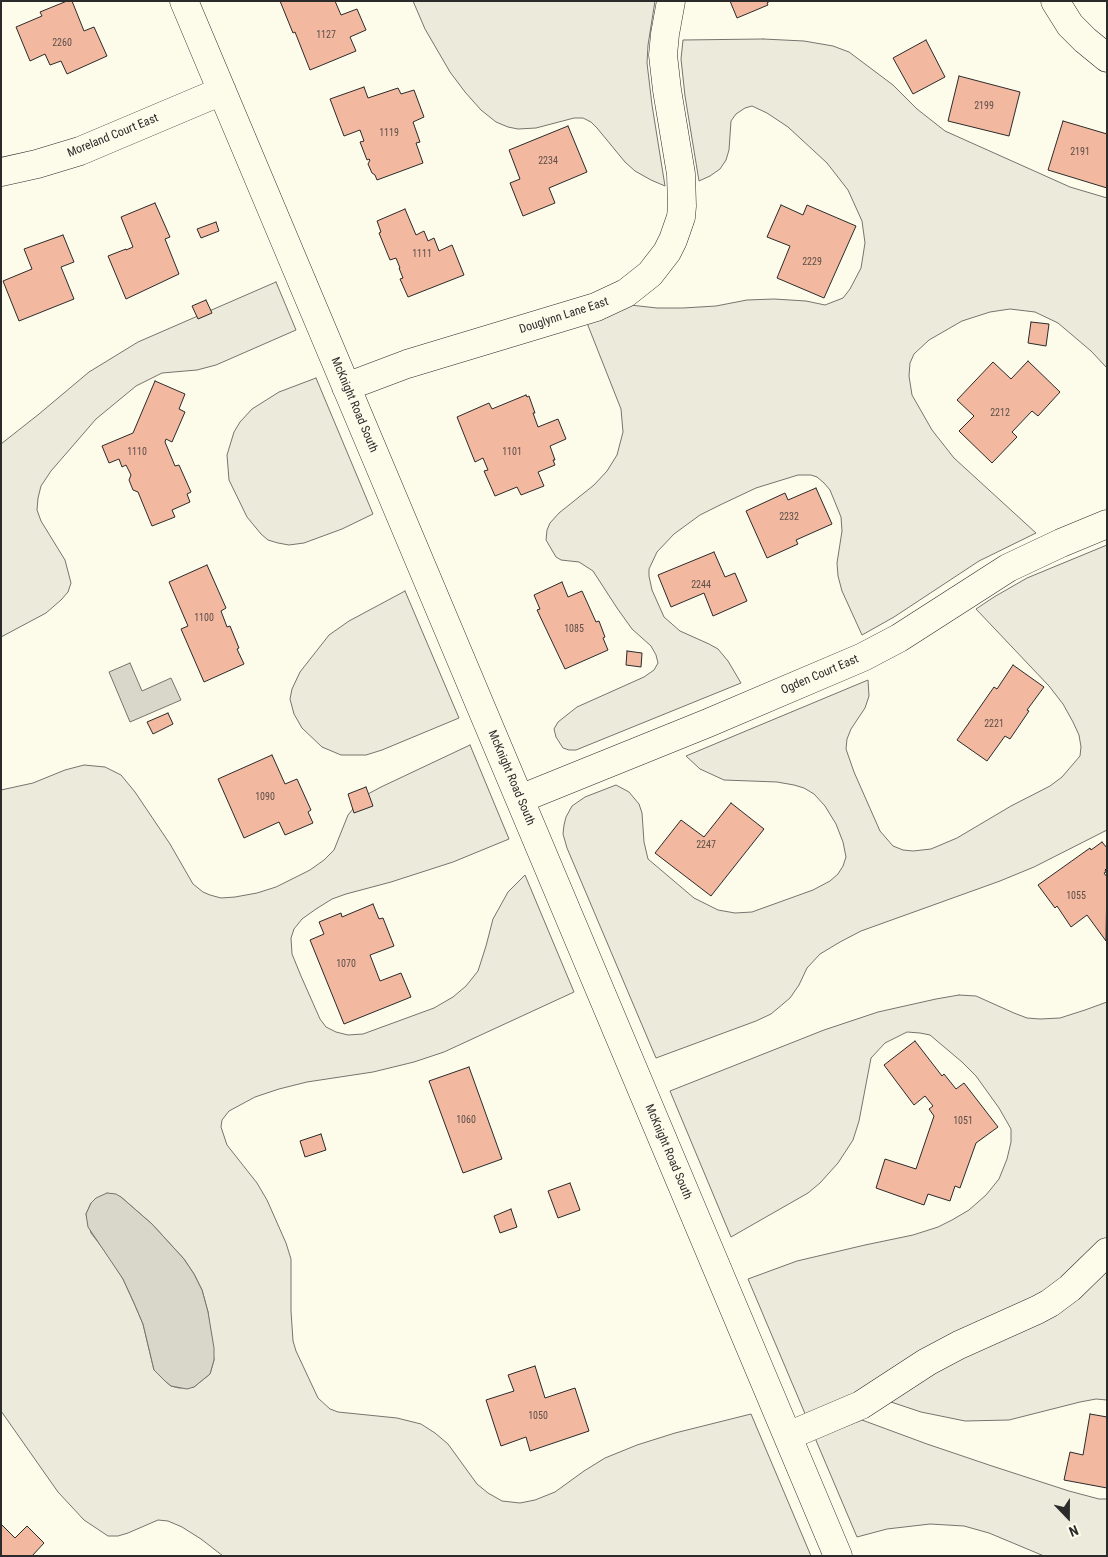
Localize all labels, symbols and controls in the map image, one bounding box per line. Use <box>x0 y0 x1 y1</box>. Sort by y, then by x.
house number: 1127 <box>316 29 336 41</box>
house number: 2260 <box>52 37 72 49</box>
house number: 2199 <box>974 100 994 112</box>
street label: Moreland Court East <box>65 111 161 161</box>
house number: 1119 <box>379 127 399 139</box>
house number: 2191 <box>1070 146 1090 158</box>
house number: 2234 <box>538 155 558 167</box>
house number: 1111 <box>412 248 432 260</box>
house number: 2229 <box>802 256 822 268</box>
street label: Douglynn Lane East <box>518 295 610 337</box>
street label: McKnight Road South <box>327 355 381 455</box>
house number: 2212 <box>990 407 1010 419</box>
house number: 1110 <box>127 446 147 458</box>
house number: 1101 <box>502 446 522 458</box>
house number: 2232 <box>779 511 799 523</box>
house number: 2244 <box>691 579 711 591</box>
house number: 1100 <box>194 612 214 624</box>
house number: 1085 <box>564 623 584 635</box>
street label: Ogden Court East <box>779 652 861 698</box>
house number: 2221 <box>984 718 1004 730</box>
street label: McKnight Road South <box>484 728 538 828</box>
house number: 1090 <box>255 791 275 803</box>
house number: 2247 <box>696 839 716 851</box>
house number: 1055 <box>1066 890 1086 902</box>
house number: 1070 <box>336 958 356 970</box>
street label: McKnight Road South <box>641 1102 695 1202</box>
house number: 1060 <box>456 1114 476 1126</box>
house number: 1051 <box>953 1115 973 1127</box>
house number: 1050 <box>528 1410 548 1422</box>
north arrow <box>1043 1492 1093 1542</box>
text: N <box>1067 1522 1081 1540</box>

